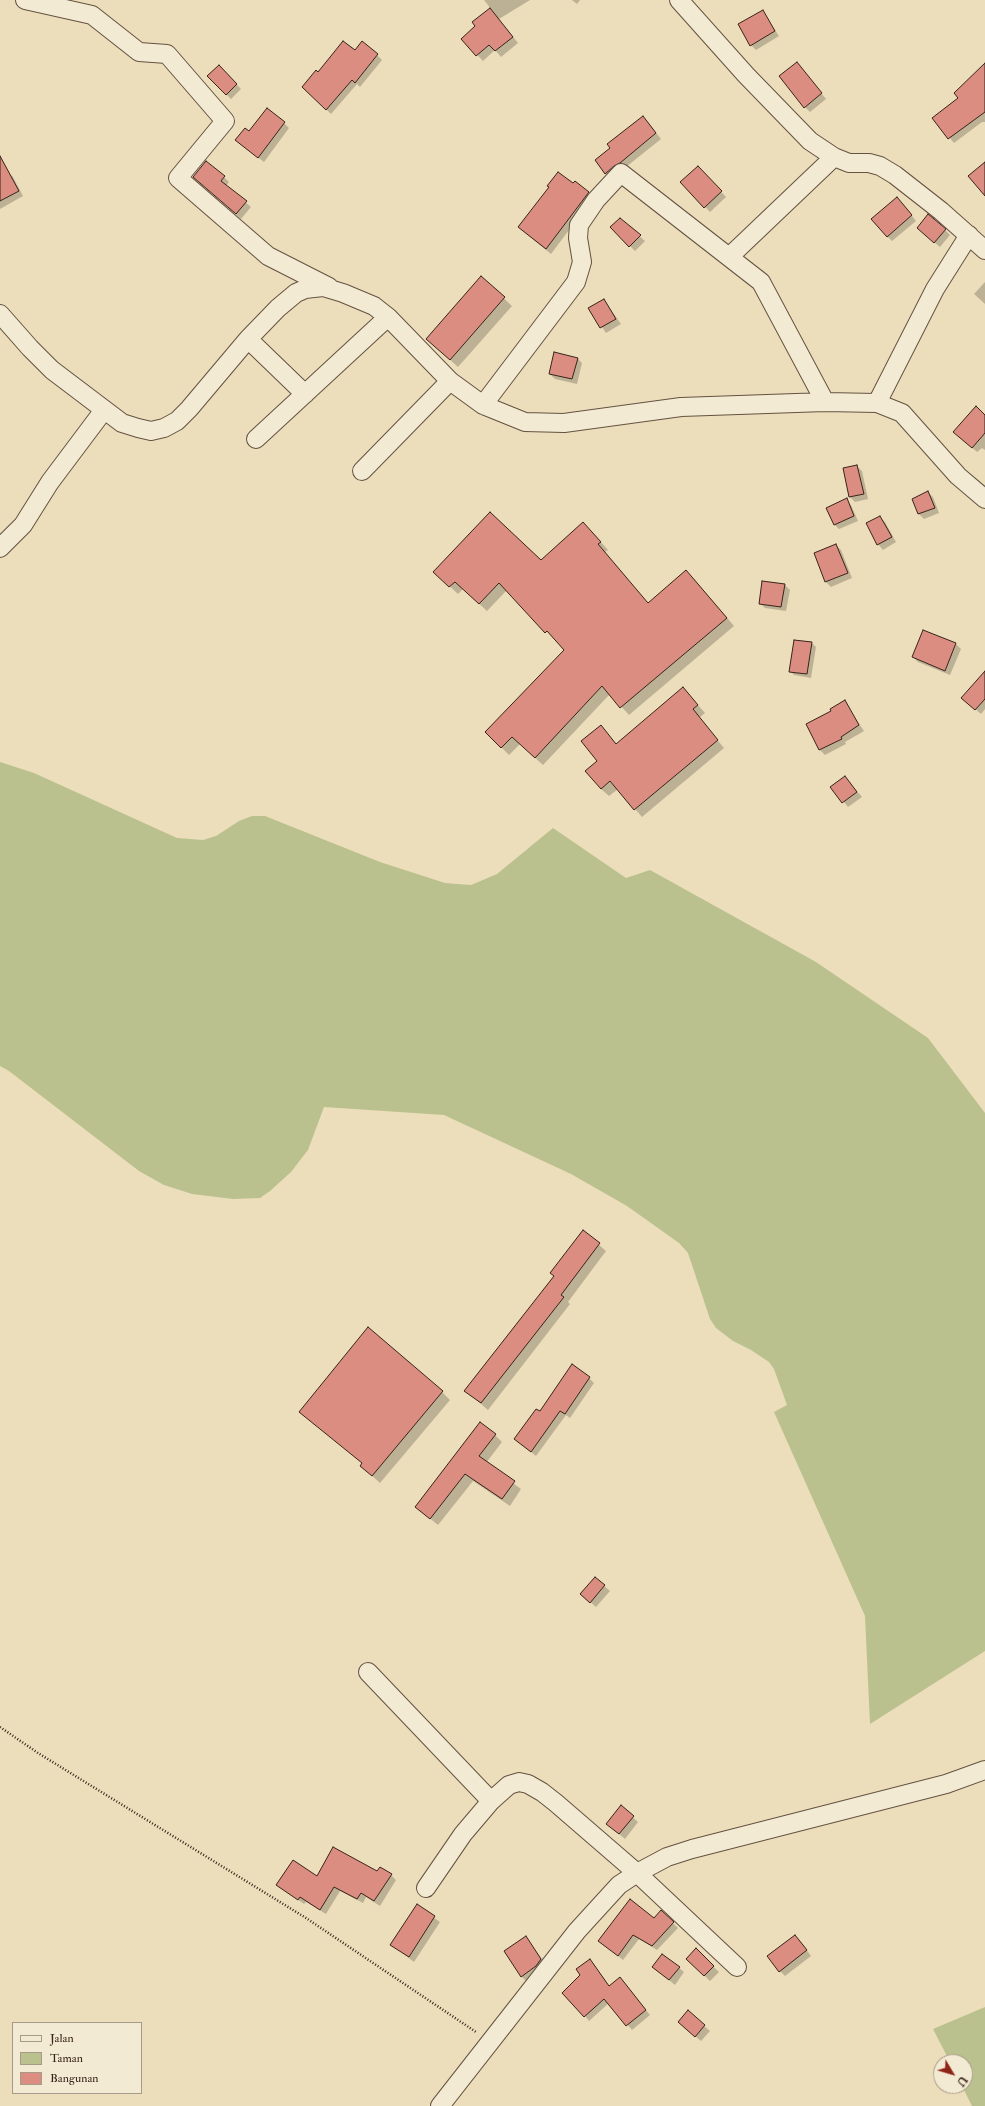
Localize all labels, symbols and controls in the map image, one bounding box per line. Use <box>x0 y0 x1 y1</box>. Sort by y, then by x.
legend <box>12 2022 142 2094</box>
text: Jalan <box>50 2031 74 2046</box>
text: Taman <box>50 2051 83 2066</box>
north arrow <box>933 2054 973 2094</box>
text: Bangunan <box>50 2071 99 2086</box>
text: U <box>954 2073 970 2089</box>

